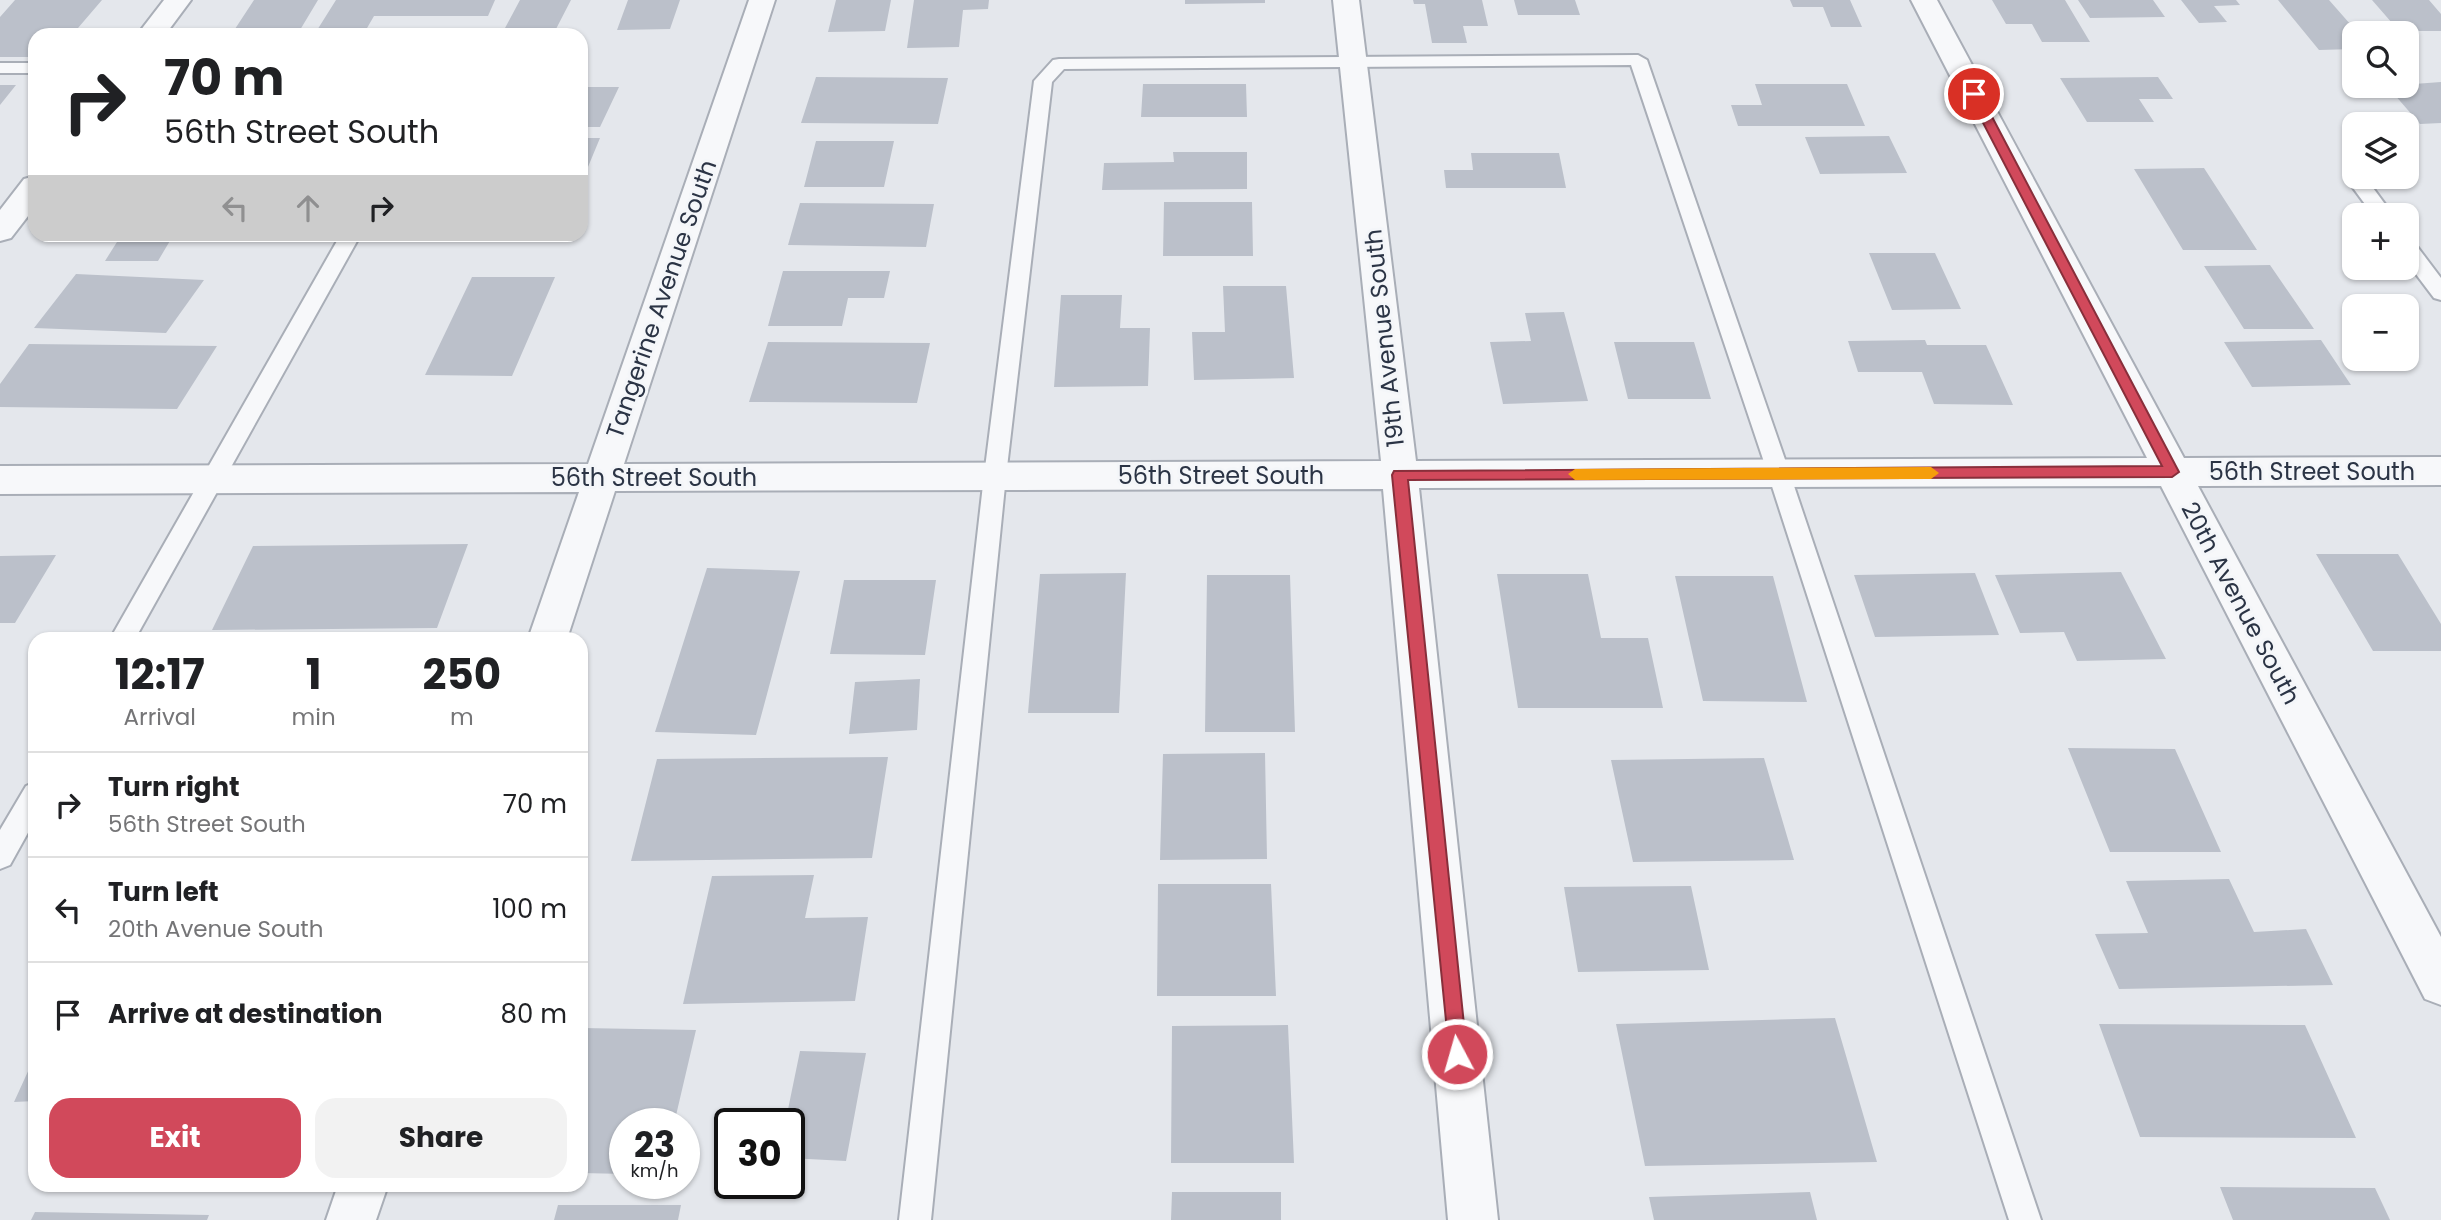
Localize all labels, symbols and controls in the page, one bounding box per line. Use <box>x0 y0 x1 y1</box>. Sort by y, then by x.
map controls <box>2342 21 2419 371</box>
button: search <box>2342 21 2419 98</box>
text: 70 m <box>164 44 284 112</box>
icon: right <box>49 56 140 147</box>
pin <box>1944 64 2004 124</box>
icon: arrive <box>1955 75 1993 113</box>
text: 56th Street South <box>164 109 439 154</box>
button: layers <box>2342 112 2419 189</box>
street label: Tangerine Avenue South <box>598 155 724 443</box>
icon: left <box>216 189 254 227</box>
icon: ahead <box>289 189 327 227</box>
icon: right <box>362 189 400 227</box>
button: + <box>2342 203 2419 280</box>
street label: 19th Avenue South <box>1356 227 1412 449</box>
button: − <box>2342 294 2419 371</box>
street label: 56th Street South <box>2209 455 2415 488</box>
street label: 56th Street South <box>1118 459 1324 492</box>
street label: 56th Street South <box>551 461 757 494</box>
street label: 20th Avenue South <box>2174 496 2308 710</box>
text: 12:17 <box>115 645 205 704</box>
text: 1 <box>306 645 322 704</box>
text: 250 <box>422 645 501 704</box>
text: Arrival <box>124 701 196 733</box>
text: min <box>292 701 336 733</box>
text: m <box>450 701 474 733</box>
text: Turn right <box>108 769 240 805</box>
icon: right <box>49 786 87 824</box>
text: 70 m <box>503 786 567 822</box>
text: 56th Street South <box>108 808 306 840</box>
text: Turn left <box>108 874 219 910</box>
icon: left <box>49 891 87 929</box>
text: 100 m <box>492 891 567 927</box>
text: 20th Avenue South <box>108 913 323 945</box>
icon: arrive <box>49 996 87 1034</box>
text: Arrive at destination <box>108 996 383 1032</box>
text: 80 m <box>501 996 567 1032</box>
position arrow <box>1420 1017 1494 1091</box>
button: Exit <box>49 1098 301 1178</box>
button: Share <box>315 1098 567 1178</box>
speed limit sign: 30 <box>714 1108 805 1199</box>
text: 23 <box>634 1120 675 1169</box>
text: km/h <box>631 1158 678 1183</box>

